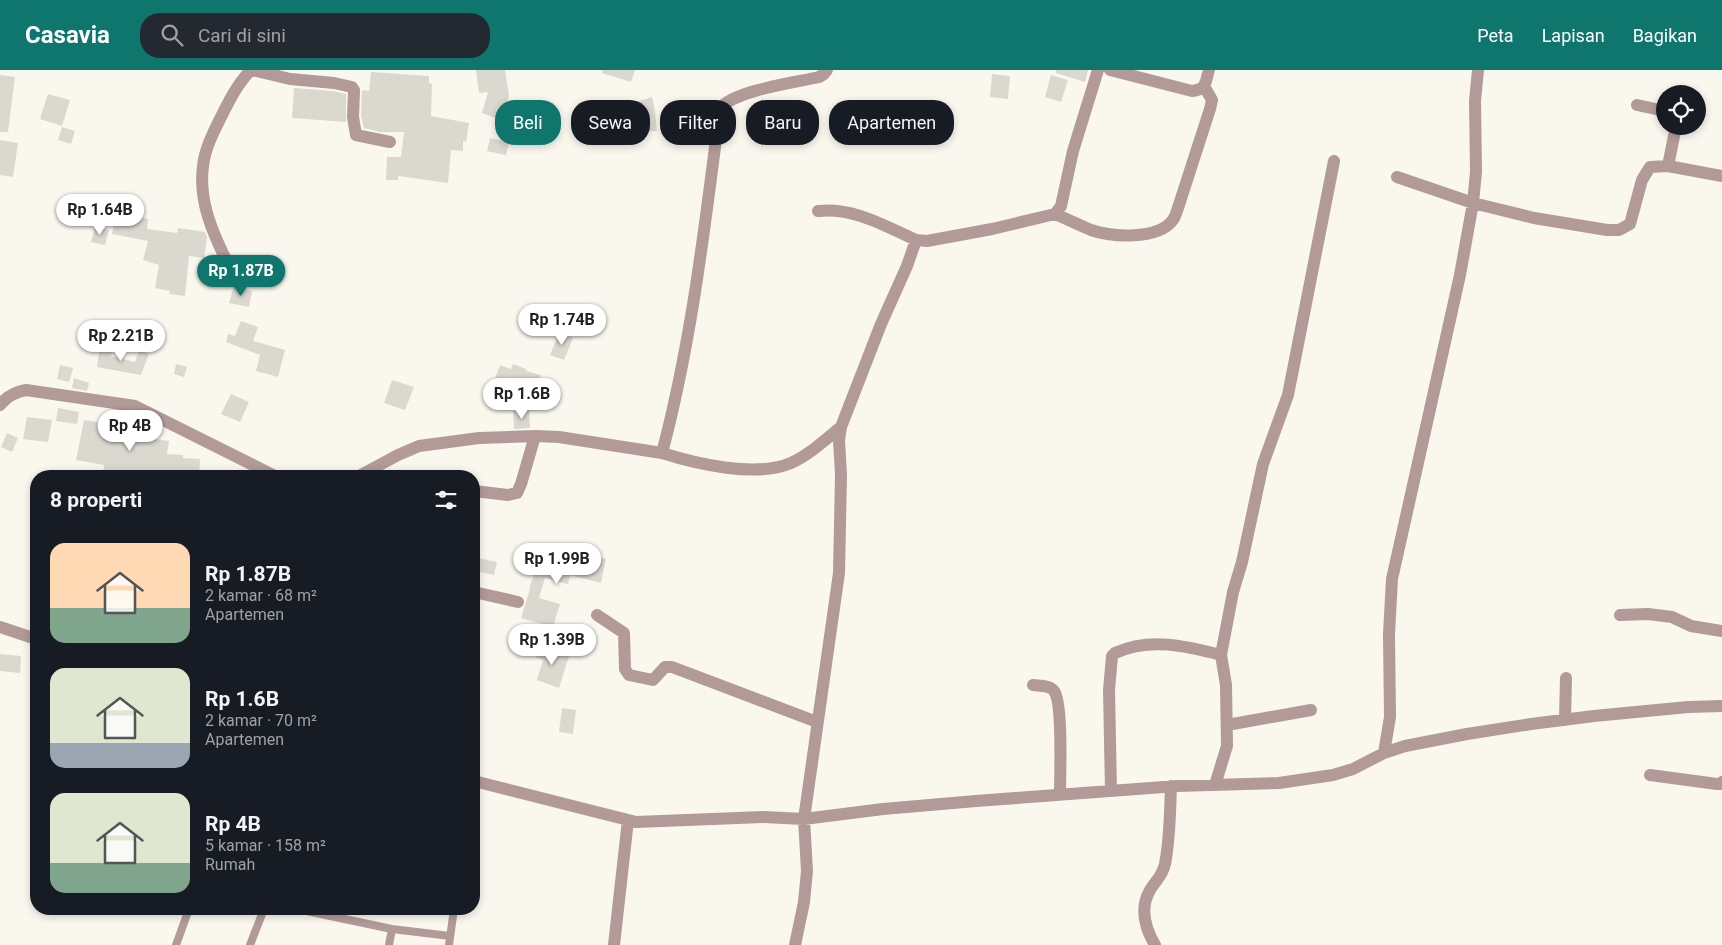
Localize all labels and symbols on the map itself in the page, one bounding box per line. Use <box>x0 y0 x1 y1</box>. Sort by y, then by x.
pin: Rp 1.64B <box>48 194 152 236</box>
pin: Rp 1.87B <box>189 254 293 297</box>
pin: Rp 1.74B <box>510 304 614 346</box>
pin: Rp 2.21B <box>69 320 173 362</box>
pin: Rp 1.6B <box>476 378 568 420</box>
pin: Rp 4B <box>95 410 165 452</box>
pin: Rp 1.99B <box>505 542 609 585</box>
pin: Rp 1.39B <box>500 624 604 666</box>

